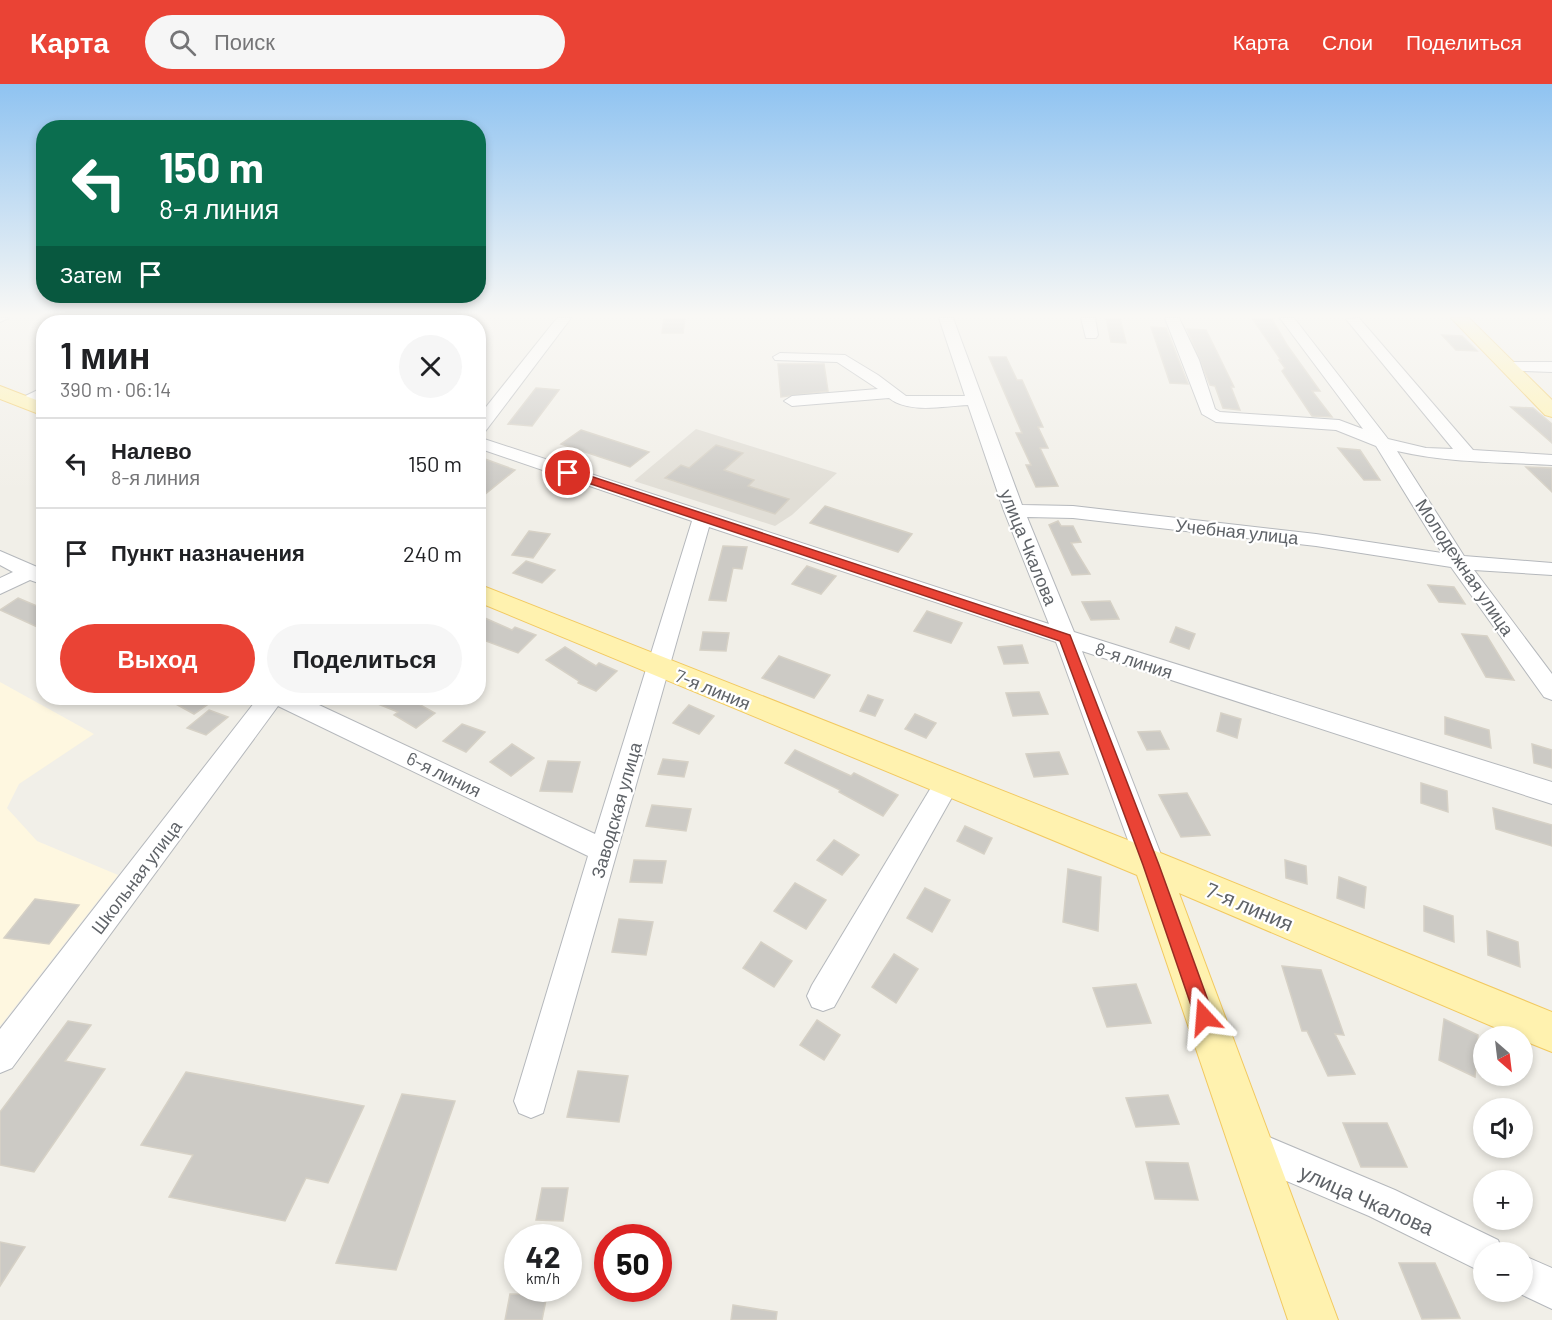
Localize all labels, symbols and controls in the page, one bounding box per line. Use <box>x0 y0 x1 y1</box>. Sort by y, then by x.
search box <box>145 15 565 69</box>
text: Карта <box>30 25 109 59</box>
icon: search <box>166 26 199 59</box>
text: Поиск <box>214 28 275 54</box>
text: Карта <box>1233 29 1289 54</box>
text: Слои <box>1322 29 1373 54</box>
text: Поделиться <box>1406 29 1522 54</box>
text: 150 m <box>159 141 264 191</box>
icon: left <box>60 144 138 222</box>
text: 8-я линия <box>159 192 279 224</box>
icon: arrive <box>134 258 167 291</box>
text: Затем <box>60 261 122 287</box>
text: 1 мин <box>60 333 150 376</box>
button: close <box>399 335 462 398</box>
text: 390 m · 06:14 <box>60 377 171 401</box>
text: Налево <box>111 437 192 463</box>
icon: left <box>60 447 93 480</box>
pin <box>542 447 593 498</box>
text: 150 m <box>408 450 462 476</box>
icon: arrive <box>551 456 584 489</box>
text: 8-я линия <box>111 465 200 489</box>
street label: улица Чкалова <box>996 486 1063 609</box>
street label: Молодежная улица <box>1411 494 1519 640</box>
street label: Учебная улица <box>1174 514 1301 549</box>
icon: arrive <box>60 537 93 570</box>
text: Пункт назначения <box>111 539 305 565</box>
text: 240 m <box>403 540 462 566</box>
button: Выход <box>60 624 255 693</box>
button: Поделиться <box>267 624 462 693</box>
street label: 8-я линия <box>1092 637 1176 683</box>
street label: 7-я линия <box>672 664 754 714</box>
street label: Заводская улица <box>586 739 646 881</box>
street label: 6-я линия <box>403 747 485 801</box>
street label: Школьная улица <box>86 815 187 938</box>
street label: 7-я линия <box>1203 876 1297 936</box>
position arrow <box>1172 985 1236 1049</box>
north arrow <box>1473 1026 1533 1086</box>
map controls <box>1473 1026 1533 1302</box>
button: sound <box>1473 1098 1533 1158</box>
street label: улица Чкалова <box>1296 1158 1438 1240</box>
button: + <box>1473 1170 1533 1230</box>
speed limit sign: 50 <box>594 1224 672 1302</box>
text: 42 <box>526 1238 560 1274</box>
button: − <box>1473 1242 1533 1302</box>
text: km/h <box>526 1269 560 1287</box>

